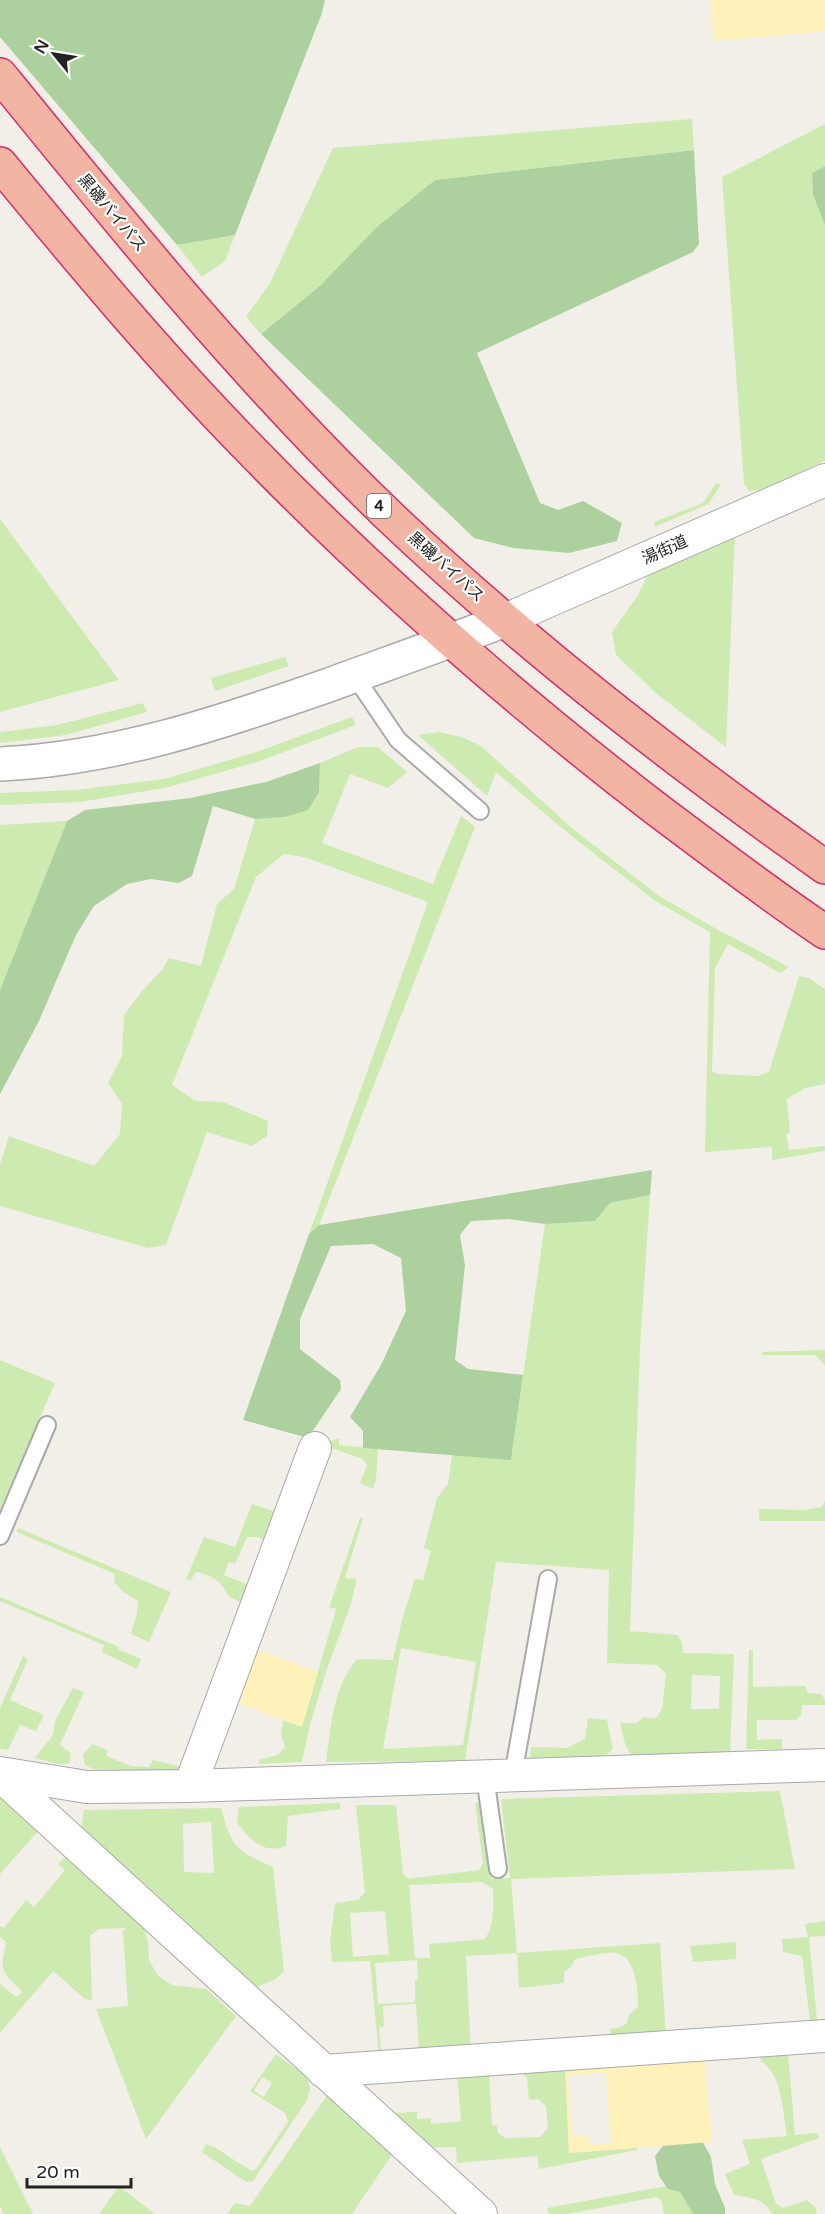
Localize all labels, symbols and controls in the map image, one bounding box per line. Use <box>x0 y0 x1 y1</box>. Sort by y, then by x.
north arrow <box>24 24 84 84</box>
text: N <box>30 36 54 58</box>
street label: 黒磯バイパス <box>74 170 150 256</box>
road number: 4 <box>367 494 391 518</box>
street label: 黒磯バイパス <box>404 528 488 606</box>
street label: 湯街道 <box>639 531 691 569</box>
scale bar <box>27 2151 130 2189</box>
text: 20 m <box>36 2161 80 2183</box>

